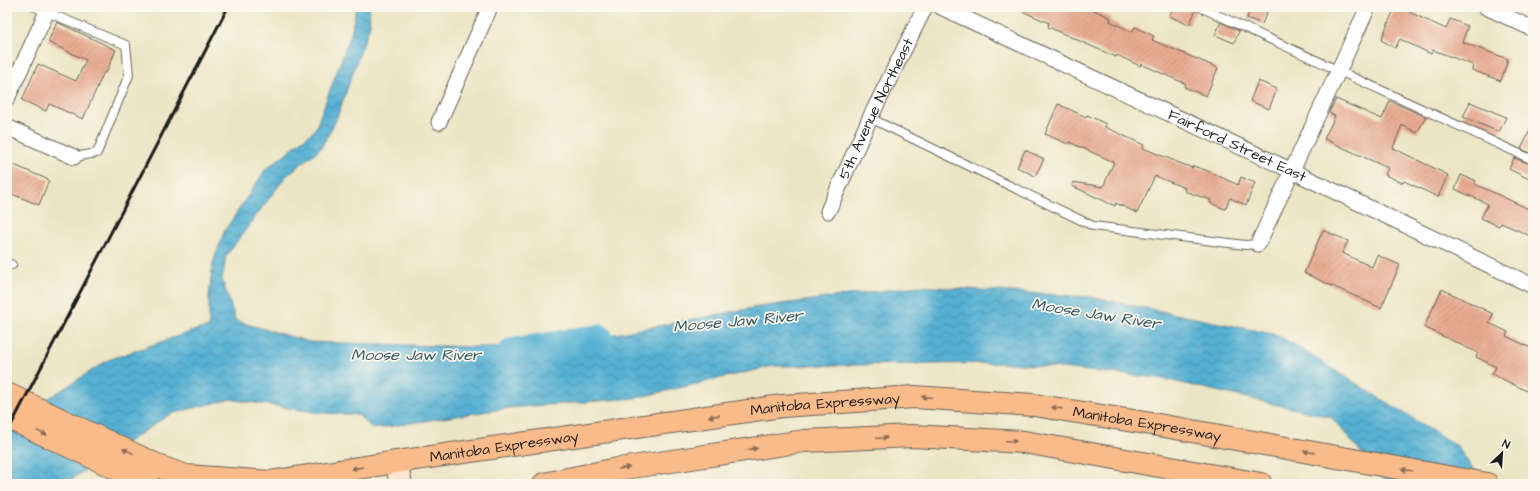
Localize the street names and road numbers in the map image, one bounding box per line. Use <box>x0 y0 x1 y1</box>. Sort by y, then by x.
street label: 5th Avenue Northeast <box>833 35 918 182</box>
street label: Fairford Street East <box>1165 104 1310 187</box>
street label: Manitoba Expressway <box>749 387 901 421</box>
street label: Manitoba Expressway <box>1071 401 1223 448</box>
street label: Manitoba Expressway <box>428 425 580 467</box>

